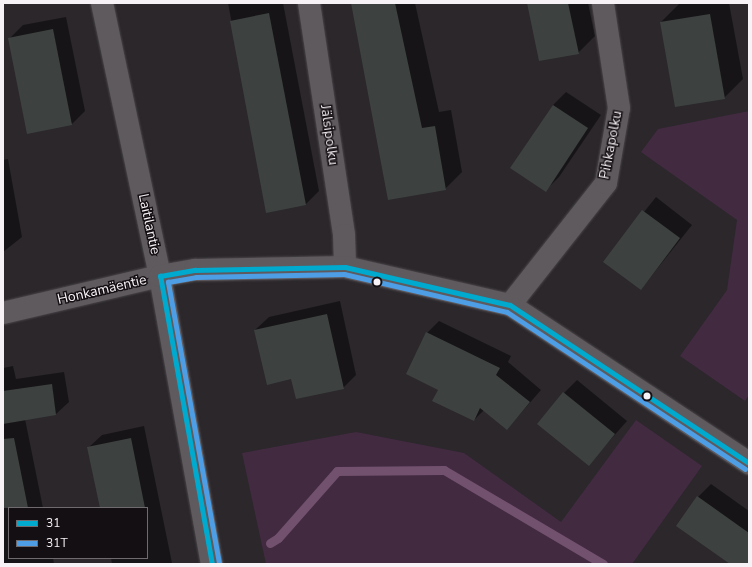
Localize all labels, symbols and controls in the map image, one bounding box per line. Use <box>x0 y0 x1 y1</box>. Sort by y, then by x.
street label: Jälsipolku <box>316 104 342 166</box>
street label: Pihkapolku <box>596 109 626 181</box>
street label: Laitilantie <box>134 192 164 256</box>
street label: Honkamäentie <box>56 272 148 308</box>
unlabelled marker <box>372 277 382 287</box>
unlabelled marker <box>642 391 652 401</box>
legend <box>8 507 148 559</box>
text: 31 <box>46 515 60 531</box>
text: 31T <box>46 535 68 551</box>

